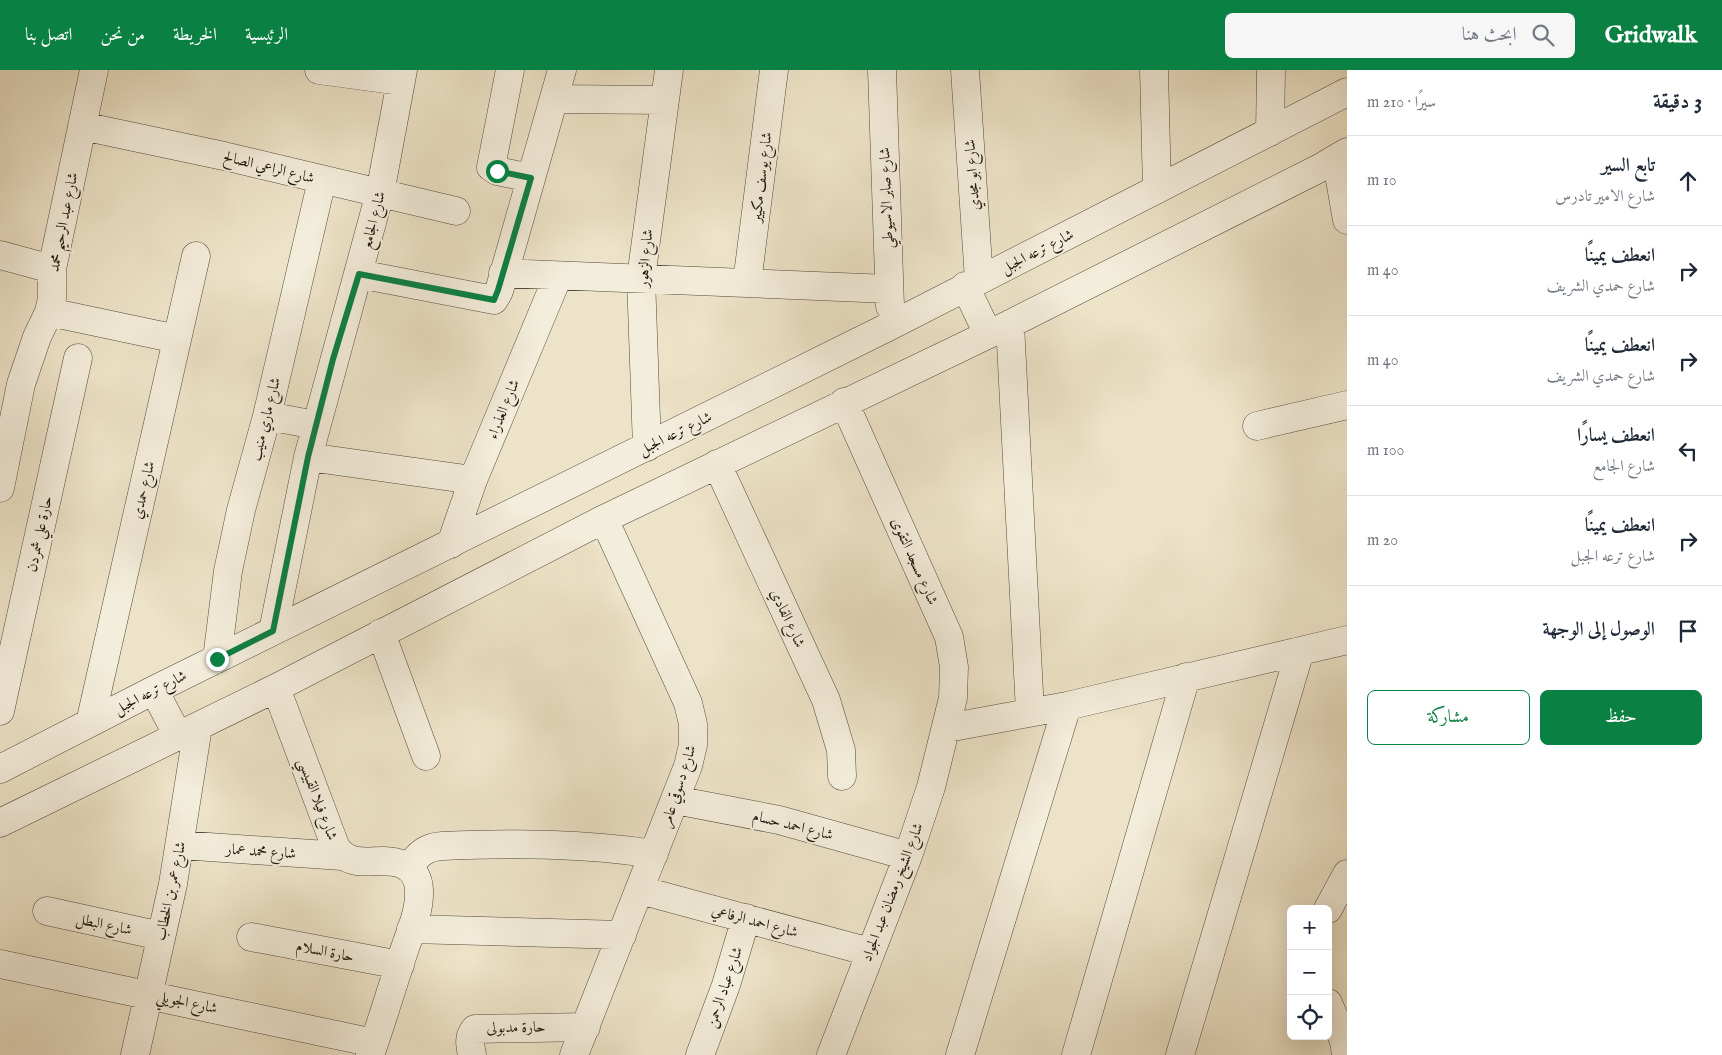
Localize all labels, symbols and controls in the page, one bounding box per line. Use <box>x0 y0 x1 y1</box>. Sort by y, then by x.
search box <box>1225 13 1575 58</box>
text: Gridwalk <box>1605 20 1697 51</box>
icon: search <box>1529 21 1557 49</box>
text: ابحث هنا <box>1462 23 1517 47</box>
text: اتصل بنا <box>25 24 72 47</box>
text: من نحن <box>100 24 145 47</box>
text: الخريطة <box>173 24 217 47</box>
text: الرئيسية <box>245 24 288 47</box>
text: 3 دقيقة <box>1653 89 1702 116</box>
text: سيرًا · 210 m <box>1367 93 1436 113</box>
street label: شارع يوسف مكيير <box>746 131 779 226</box>
street label: شارع ابو مجدي <box>961 138 987 211</box>
street label: شارع الراعي الصالح <box>220 147 316 192</box>
street label: شارع صابر الاسيوطي <box>875 147 902 249</box>
text: تابع السير <box>1601 154 1655 178</box>
route start <box>486 160 509 183</box>
icon: ahead <box>1674 167 1702 195</box>
street label: شارع عبد الرحيم محمد <box>45 171 87 274</box>
text: 10 m <box>1367 171 1397 191</box>
text: شارع الامير تادرس <box>1555 187 1655 207</box>
street label: شارع الجامع <box>357 189 394 252</box>
street label: شارع ترعه الجبل <box>998 225 1078 281</box>
street label: شارع الزهور <box>633 228 660 290</box>
text: انعطف يمينًا <box>1585 244 1655 268</box>
icon: right <box>1674 257 1702 285</box>
text: 40 m <box>1367 261 1399 281</box>
text: شارع حمدي الشريف <box>1547 277 1655 297</box>
text: انعطف يمينًا <box>1585 334 1655 358</box>
icon: right <box>1674 347 1702 375</box>
text: 40 m <box>1367 351 1399 371</box>
text: شارع حمدي الشريف <box>1547 367 1655 387</box>
street label: شارع ماري منيب <box>246 375 288 464</box>
street label: شارع العذراء <box>483 377 527 443</box>
street label: شارع ترعه الجبل <box>635 408 716 462</box>
text: انعطف يسارًا <box>1577 424 1655 448</box>
icon: left <box>1674 437 1702 465</box>
text: 100 m <box>1367 441 1404 461</box>
text: شارع الجامع <box>1592 457 1655 477</box>
street label: شارع حمدي <box>128 459 162 522</box>
street label: حارة علي شمردن <box>22 494 61 575</box>
street label: شارع مسجد التقوى <box>884 514 942 609</box>
text: انعطف يمينًا <box>1585 514 1655 538</box>
icon: right <box>1674 527 1702 555</box>
text: 20 m <box>1367 531 1398 551</box>
text: شارع ترعه الجبل <box>1570 547 1655 567</box>
street label: شارع الفادي <box>763 586 809 652</box>
icon: arrive <box>1674 617 1702 645</box>
text: الوصول إلى الوجهة <box>1543 618 1655 642</box>
route end <box>206 648 229 671</box>
street label: شارع ترعه الجبل <box>111 666 191 722</box>
button: مشاركة <box>1367 690 1530 745</box>
button: حفظ <box>1540 690 1702 745</box>
street label: شارع دسوقي عامر <box>656 743 704 831</box>
street label: شارع فيلا القبيسي <box>289 755 342 844</box>
street label: شارع احمد حسام <box>750 806 835 848</box>
street label: شارع الشيخ رمضان عبد الجواد <box>857 820 931 966</box>
street label: شارع محمد عمار <box>223 839 297 866</box>
street label: شارع عمر بن الخطاب <box>151 840 193 943</box>
street label: شارع احمد الرفاعي <box>709 901 800 945</box>
map controls <box>1287 905 1332 1040</box>
button: + <box>1287 905 1332 950</box>
street label: شارع البطل <box>74 909 134 943</box>
street label: حارة السلام <box>294 937 356 969</box>
street label: شارع عباد الرحمن <box>702 944 750 1031</box>
button: − <box>1287 950 1332 995</box>
street label: شارع الجويلي <box>154 987 219 1022</box>
button: locate <box>1287 995 1332 1040</box>
street label: حارة مدبولى <box>486 1017 546 1038</box>

